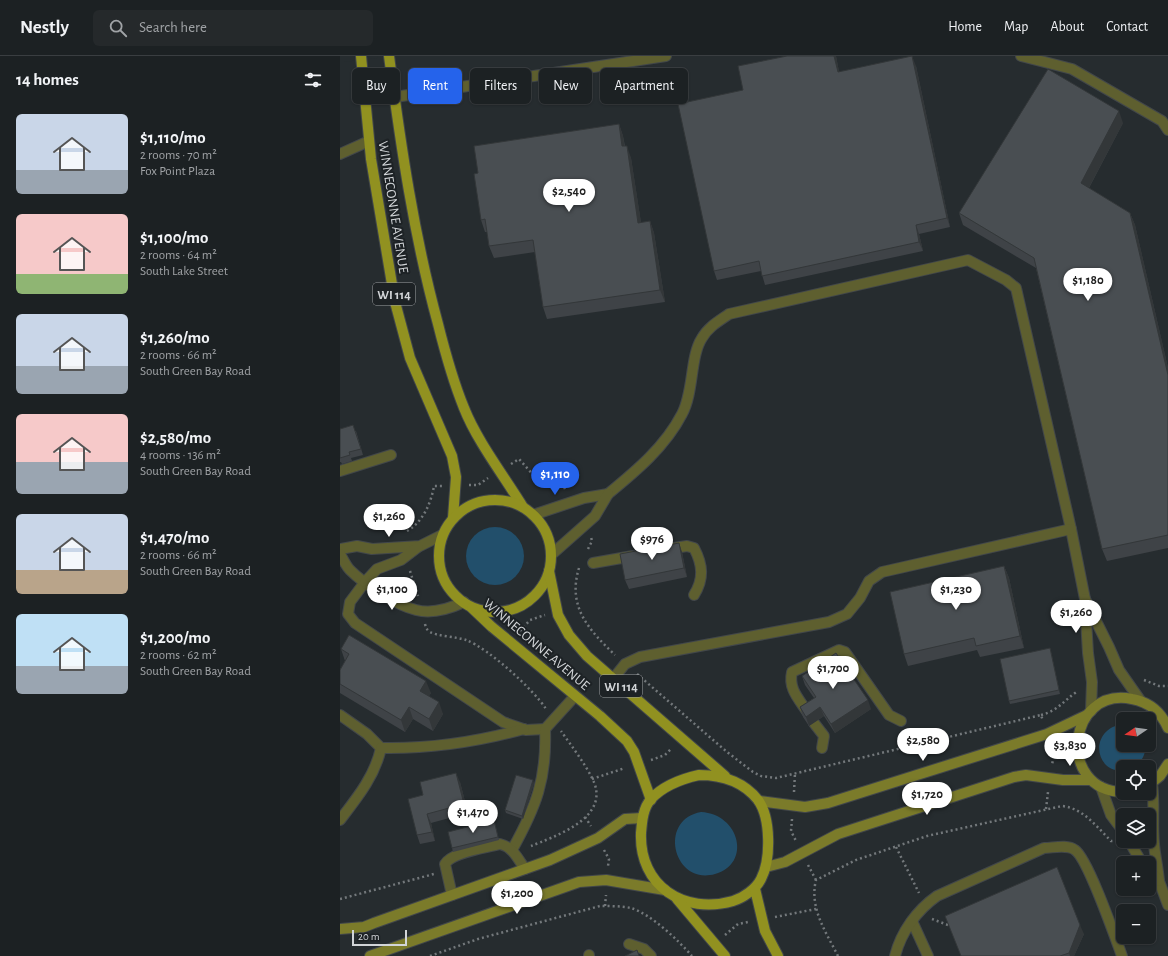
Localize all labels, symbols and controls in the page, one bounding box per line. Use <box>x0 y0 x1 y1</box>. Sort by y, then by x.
search box <box>93 10 373 46</box>
icon: search <box>107 17 129 39</box>
text: Nestly <box>20 18 69 37</box>
text: Search here <box>139 20 207 35</box>
text: Home <box>948 20 982 34</box>
text: Map <box>1004 20 1028 34</box>
text: About <box>1050 20 1084 34</box>
text: Contact <box>1106 20 1148 34</box>
chip: Buy <box>352 68 400 104</box>
chip: Rent <box>408 68 462 104</box>
chip: Filters <box>470 68 531 104</box>
chip: New <box>539 68 592 104</box>
chip: Apartment <box>600 68 688 104</box>
icon: filters <box>302 69 324 91</box>
text: 14 homes <box>16 71 79 88</box>
text: $1,110/mo <box>140 129 206 146</box>
icon: home <box>48 130 96 178</box>
street label: WINNECONNE AVENUE <box>376 140 410 275</box>
text: 2 rooms · 70 m² <box>140 149 217 162</box>
text: Fox Point Plaza <box>140 165 215 178</box>
pin: $2,540 <box>536 179 602 213</box>
text: $2,540 <box>552 185 586 198</box>
text: $1,100/mo <box>140 229 208 246</box>
icon: home <box>48 230 96 278</box>
text: 2 rooms · 64 m² <box>140 249 217 262</box>
text: South Lake Street <box>140 265 228 278</box>
pin: $1,180 <box>1055 268 1121 302</box>
text: $1,180 <box>1072 274 1104 287</box>
road number: WI 114 <box>373 283 415 305</box>
text: $1,260/mo <box>140 329 210 346</box>
icon: home <box>48 330 96 378</box>
text: 2 rooms · 66 m² <box>140 349 217 362</box>
text: South Green Bay Road <box>140 365 251 378</box>
text: $2,580/mo <box>140 429 211 446</box>
icon: home <box>48 430 96 478</box>
text: 4 rooms · 136 m² <box>140 449 221 462</box>
pin: $1,110 <box>522 462 588 496</box>
text: South Green Bay Road <box>140 465 251 478</box>
text: $1,110 <box>540 468 570 481</box>
pin: $1,260 <box>356 504 422 538</box>
text: $1,260 <box>373 510 405 523</box>
pin: $976 <box>628 527 676 561</box>
text: $1,470/mo <box>140 529 209 546</box>
icon: home <box>48 530 96 578</box>
text: $976 <box>640 533 664 546</box>
text: 2 rooms · 66 m² <box>140 549 217 562</box>
text: South Green Bay Road <box>140 565 251 578</box>
pin: $1,100 <box>359 577 425 611</box>
pin: $1,230 <box>923 577 989 611</box>
text: $1,100 <box>376 583 408 596</box>
text: $1,230 <box>940 583 972 596</box>
street label: WINNECONNE AVENUE <box>481 596 592 693</box>
pin: $1,260 <box>1043 600 1109 634</box>
text: $1,260 <box>1060 606 1092 619</box>
text: $1,200/mo <box>140 629 210 646</box>
icon: home <box>48 630 96 678</box>
text: 2 rooms · 62 m² <box>140 649 216 662</box>
pin: $1,700 <box>800 656 866 690</box>
text: $1,700 <box>817 662 849 675</box>
text: South Green Bay Road <box>140 665 251 678</box>
road number: WI 114 <box>600 675 642 697</box>
north arrow <box>1116 712 1156 752</box>
map controls <box>1116 712 1156 944</box>
pin: $2,580 <box>890 728 956 762</box>
pin: $3,830 <box>1037 733 1103 767</box>
text: $2,580 <box>906 734 940 747</box>
text: $3,830 <box>1053 739 1087 752</box>
button: locate <box>1116 760 1156 800</box>
pin: $1,720 <box>894 782 960 816</box>
text: $1,720 <box>911 788 943 801</box>
pin: $1,470 <box>440 800 506 834</box>
text: $1,470 <box>457 806 489 819</box>
button: layers <box>1116 808 1156 848</box>
button: + <box>1116 856 1156 896</box>
pin: $1,200 <box>484 881 550 915</box>
text: $1,200 <box>500 887 534 900</box>
button: − <box>1116 904 1156 944</box>
scale bar <box>352 928 407 947</box>
text: 20 m <box>358 931 379 942</box>

